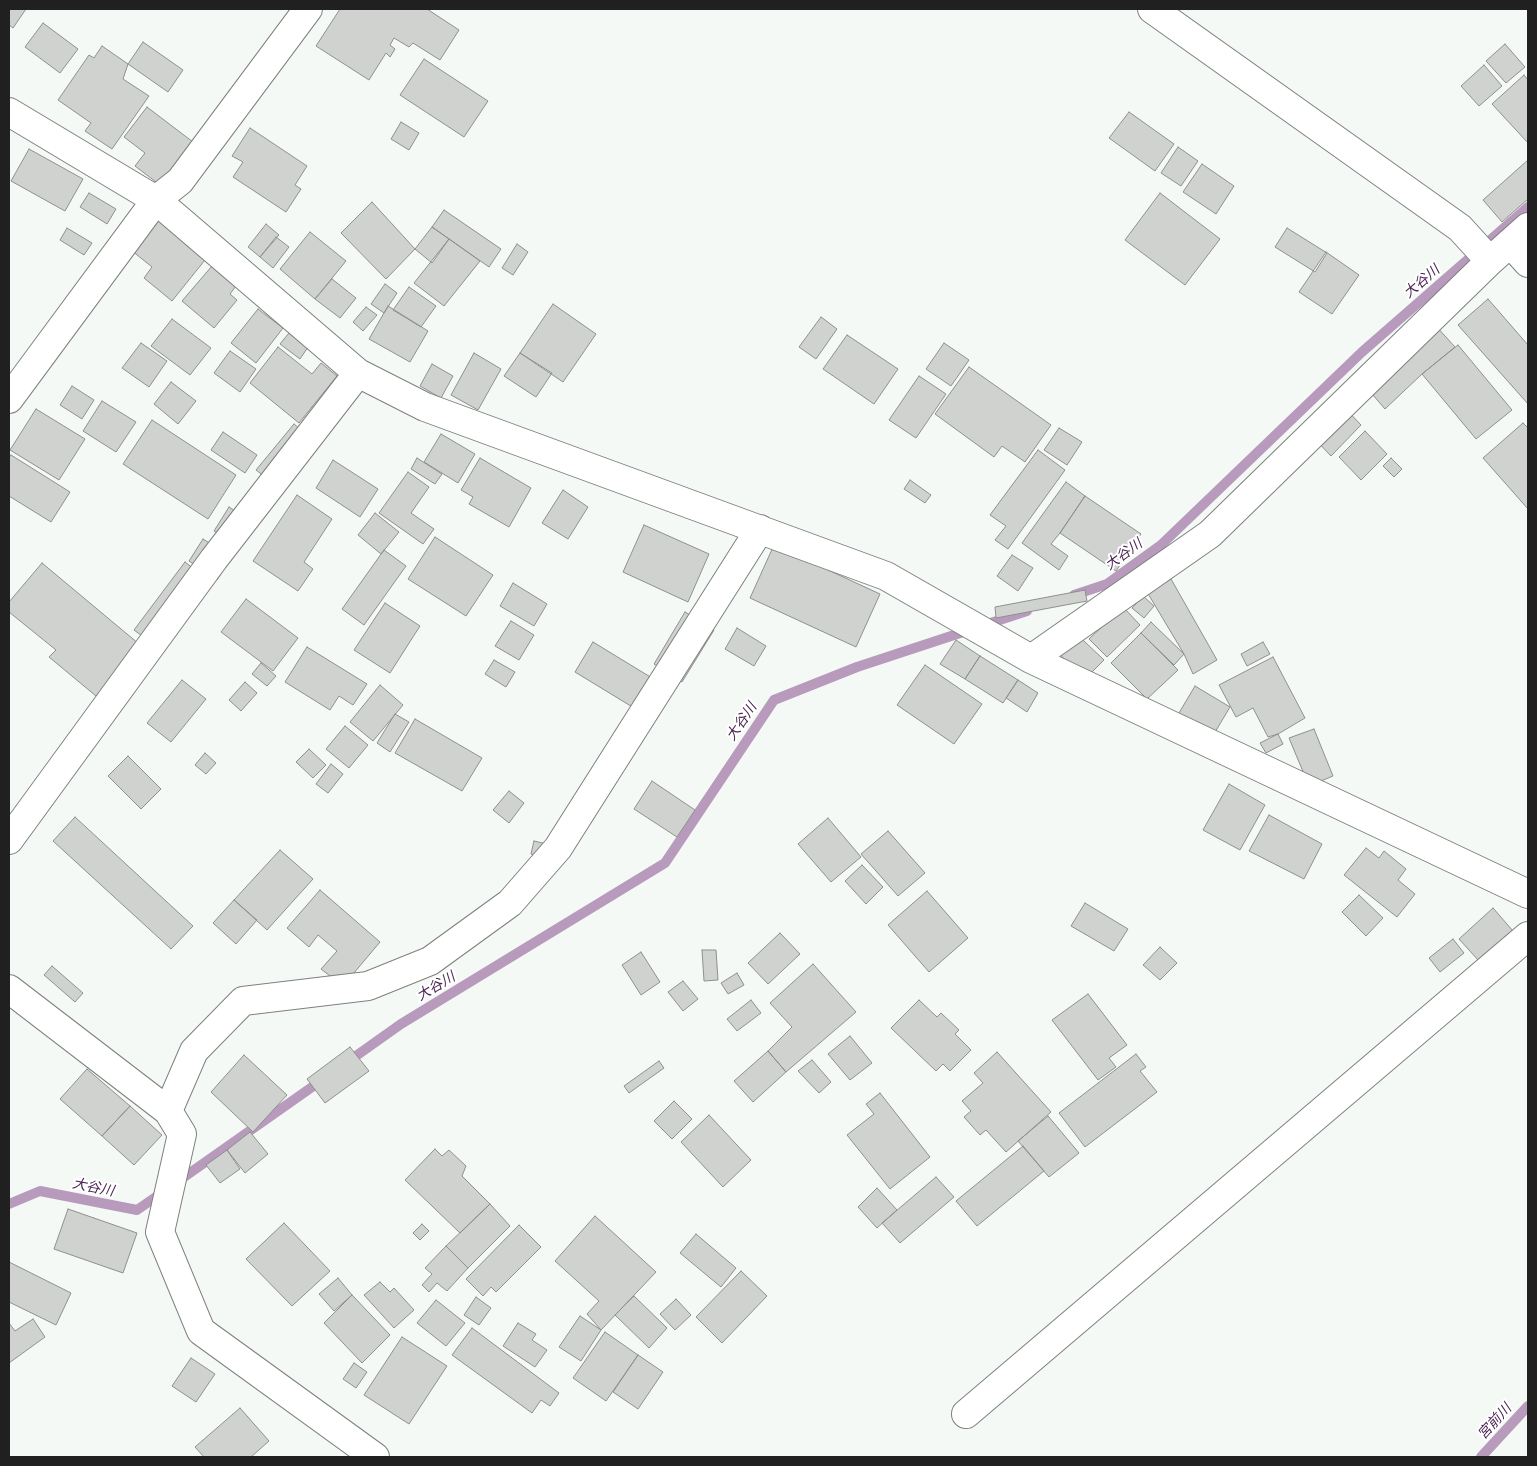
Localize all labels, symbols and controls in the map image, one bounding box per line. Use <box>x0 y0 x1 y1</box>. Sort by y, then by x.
water label: 大谷川 <box>1401 262 1443 302</box>
water label: 大谷川 <box>1102 536 1146 574</box>
water label: 大谷川 <box>723 700 761 744</box>
water label: 大谷川 <box>414 969 458 1005</box>
water label: 大谷川 <box>71 1176 115 1200</box>
water label: 宮前川 <box>1475 1401 1515 1443</box>

